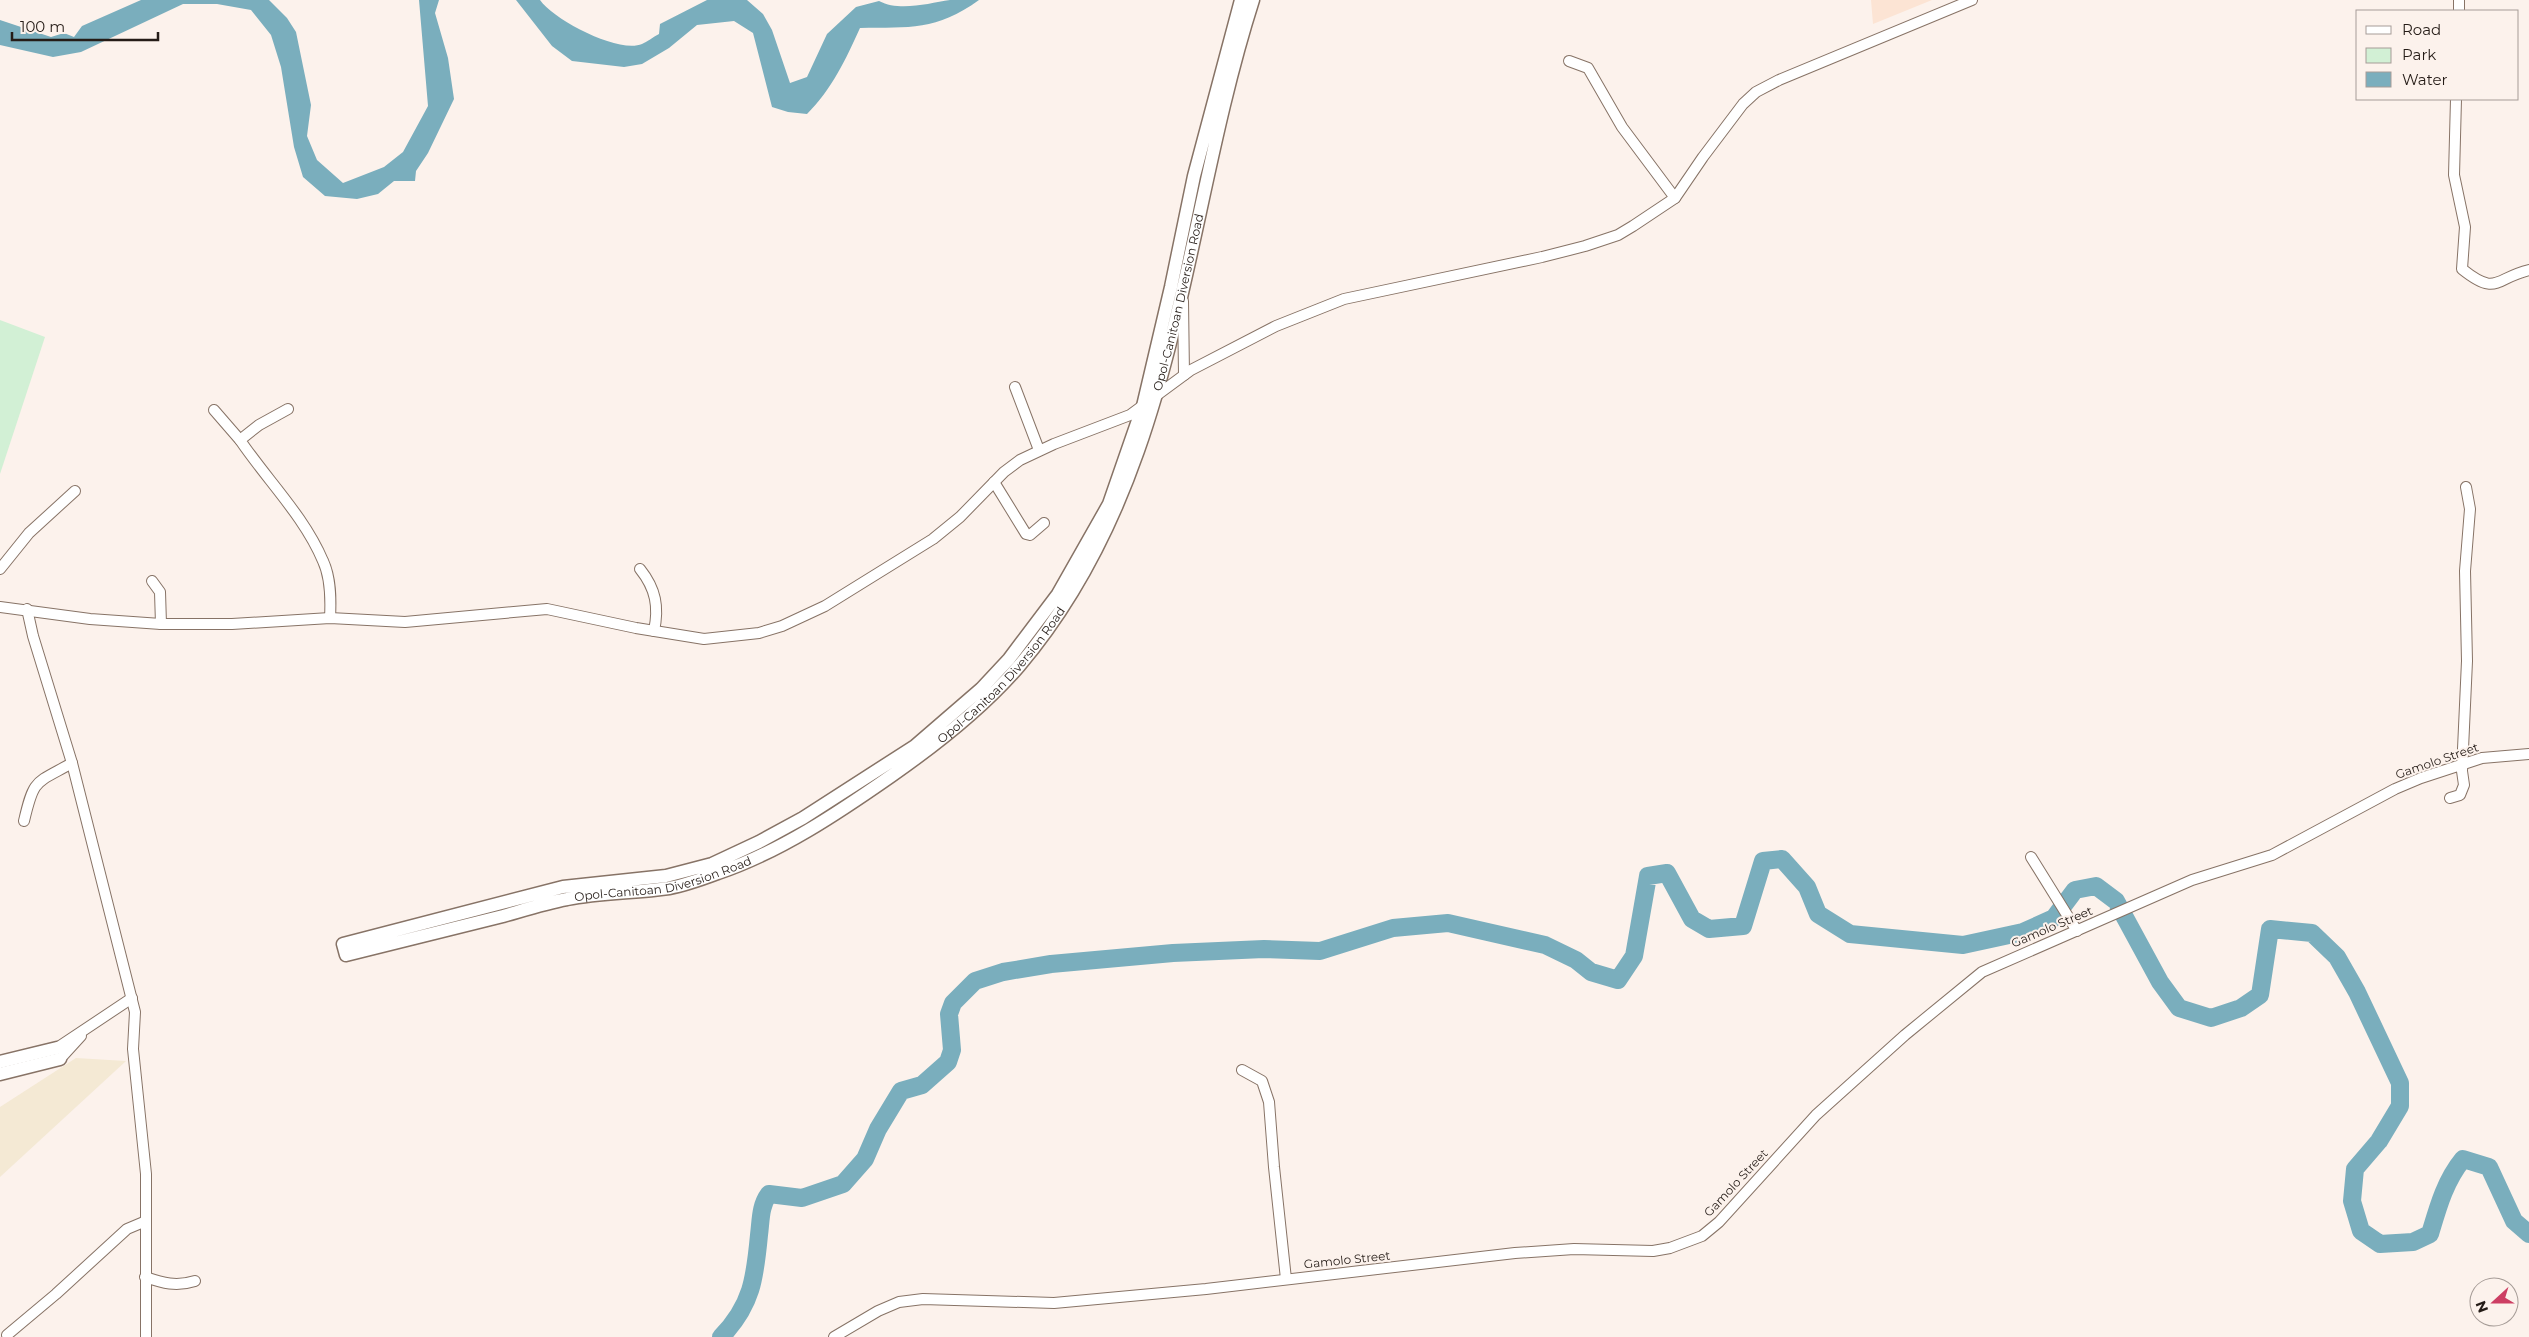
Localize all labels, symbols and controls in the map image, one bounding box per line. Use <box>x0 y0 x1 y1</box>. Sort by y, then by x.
scale bar <box>12 10 159 42</box>
legend <box>2356 10 2519 100</box>
text: 100 m <box>20 17 65 36</box>
text: Road <box>2402 20 2441 39</box>
text: Park <box>2402 45 2436 64</box>
text: Water <box>2402 70 2448 89</box>
street label: Opol-Canitoan Diversion Road <box>1149 212 1206 393</box>
street label: Opol-Canitoan Diversion Road <box>934 604 1068 746</box>
street label: Gamolo Street <box>2393 739 2480 782</box>
street label: Opol-Canitoan Diversion Road <box>573 853 754 904</box>
street label: Gamolo Street <box>2009 903 2095 950</box>
street label: Gamolo Street <box>1701 1146 1771 1220</box>
street label: Gamolo Street <box>1303 1247 1391 1271</box>
north arrow <box>2469 1277 2519 1327</box>
text: N <box>2471 1298 2492 1315</box>

